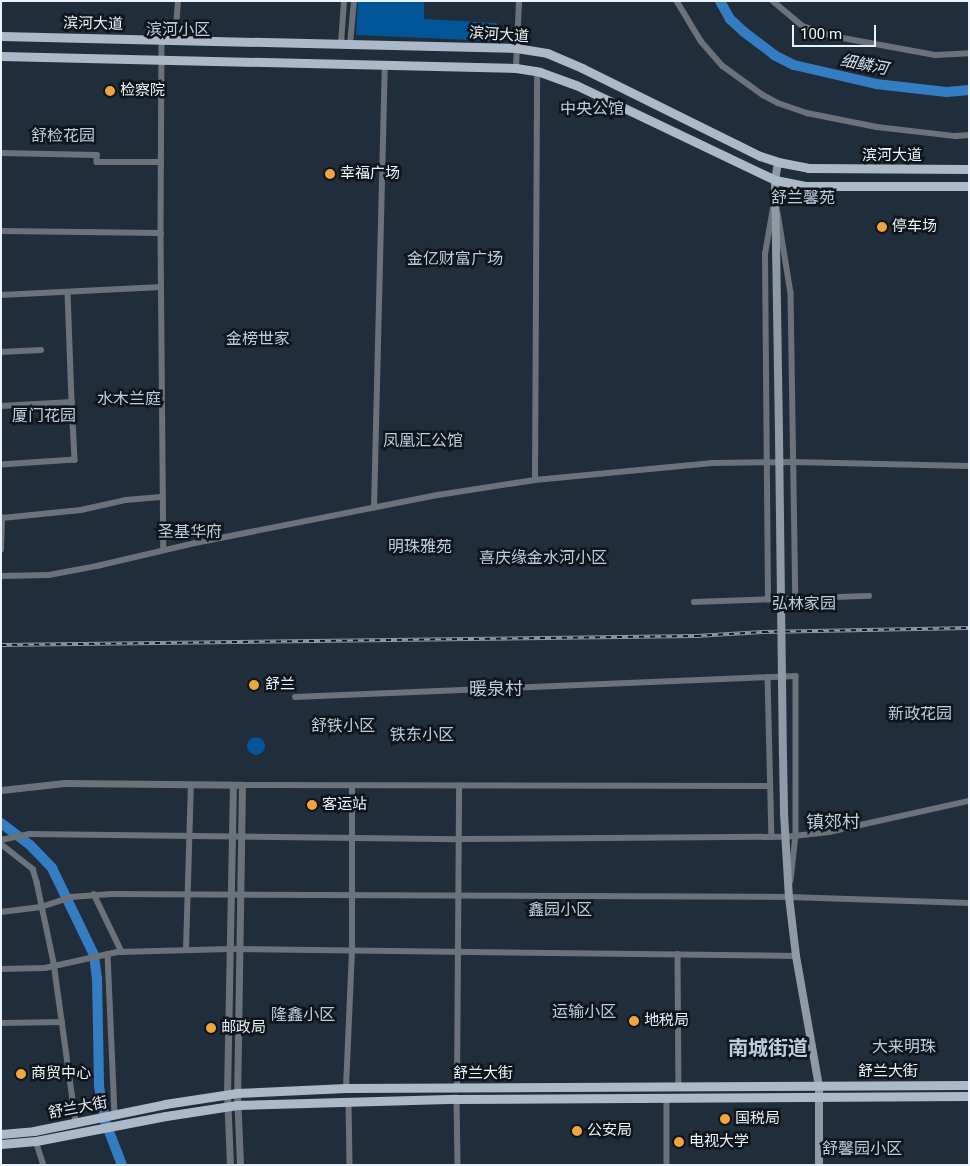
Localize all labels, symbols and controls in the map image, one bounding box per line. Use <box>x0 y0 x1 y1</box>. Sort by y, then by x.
street label: 滨河大道 <box>63 14 123 34</box>
scale bar <box>795 15 879 47</box>
district label: 滨河小区 <box>146 20 210 40</box>
street label: 滨河大道 <box>468 24 530 46</box>
text: 100 m <box>800 25 842 43</box>
water label: 细鳞河 <box>839 51 889 79</box>
place label: 检察院 <box>120 82 165 100</box>
marker: 检察院 <box>104 85 116 97</box>
district label: 中央公馆 <box>560 99 624 119</box>
district label: 舒检花园 <box>31 126 95 146</box>
street label: 滨河大道 <box>862 147 922 165</box>
place label: 幸福广场 <box>340 165 400 183</box>
marker: 幸福广场 <box>324 168 336 180</box>
district label: 舒兰馨苑 <box>771 188 835 208</box>
place label: 停车场 <box>892 218 937 236</box>
marker: 停车场 <box>876 221 888 233</box>
district label: 金亿财富广场 <box>407 249 503 269</box>
district label: 金榜世家 <box>226 329 290 349</box>
district label: 水木兰庭 <box>97 389 161 409</box>
district label: 厦门花园 <box>12 406 76 426</box>
district label: 凤凰汇公馆 <box>383 431 463 451</box>
district label: 圣基华府 <box>158 522 222 542</box>
district label: 明珠雅苑 <box>388 537 452 557</box>
district label: 喜庆缘金水河小区 <box>479 548 607 568</box>
district label: 弘林家园 <box>772 594 836 614</box>
place label: 舒兰 <box>265 676 295 694</box>
marker: 舒兰 <box>247 678 261 692</box>
district label: 暖泉村 <box>469 678 523 700</box>
district label: 新政花园 <box>888 704 952 724</box>
district label: 舒铁小区 <box>311 716 375 736</box>
district label: 铁东小区 <box>390 725 454 745</box>
place label: 客运站 <box>322 796 367 814</box>
marker: 客运站 <box>306 799 318 811</box>
district label: 镇郊村 <box>806 811 860 833</box>
district label: 鑫园小区 <box>528 900 592 920</box>
district label: 运输小区 <box>552 1002 616 1022</box>
district label: 隆鑫小区 <box>271 1005 335 1025</box>
place label: 地税局 <box>644 1012 689 1030</box>
marker: 地税局 <box>628 1015 640 1027</box>
place label: 邮政局 <box>221 1019 266 1037</box>
marker: 邮政局 <box>205 1022 217 1034</box>
district label: 南城街道 <box>728 1036 808 1060</box>
district label: 大来明珠 <box>872 1037 936 1057</box>
street label: 舒兰大街 <box>858 1063 918 1081</box>
place label: 商贸中心 <box>31 1065 91 1083</box>
street label: 舒兰大街 <box>453 1065 513 1083</box>
marker: 商贸中心 <box>15 1068 27 1080</box>
street label: 舒兰大街 <box>47 1093 109 1123</box>
place label: 国税局 <box>735 1110 780 1128</box>
marker: 国税局 <box>719 1113 731 1125</box>
place label: 公安局 <box>587 1122 632 1140</box>
marker: 公安局 <box>571 1125 583 1137</box>
place label: 电视大学 <box>689 1133 749 1151</box>
marker: 电视大学 <box>673 1136 685 1148</box>
district label: 舒馨园小区 <box>822 1139 902 1159</box>

